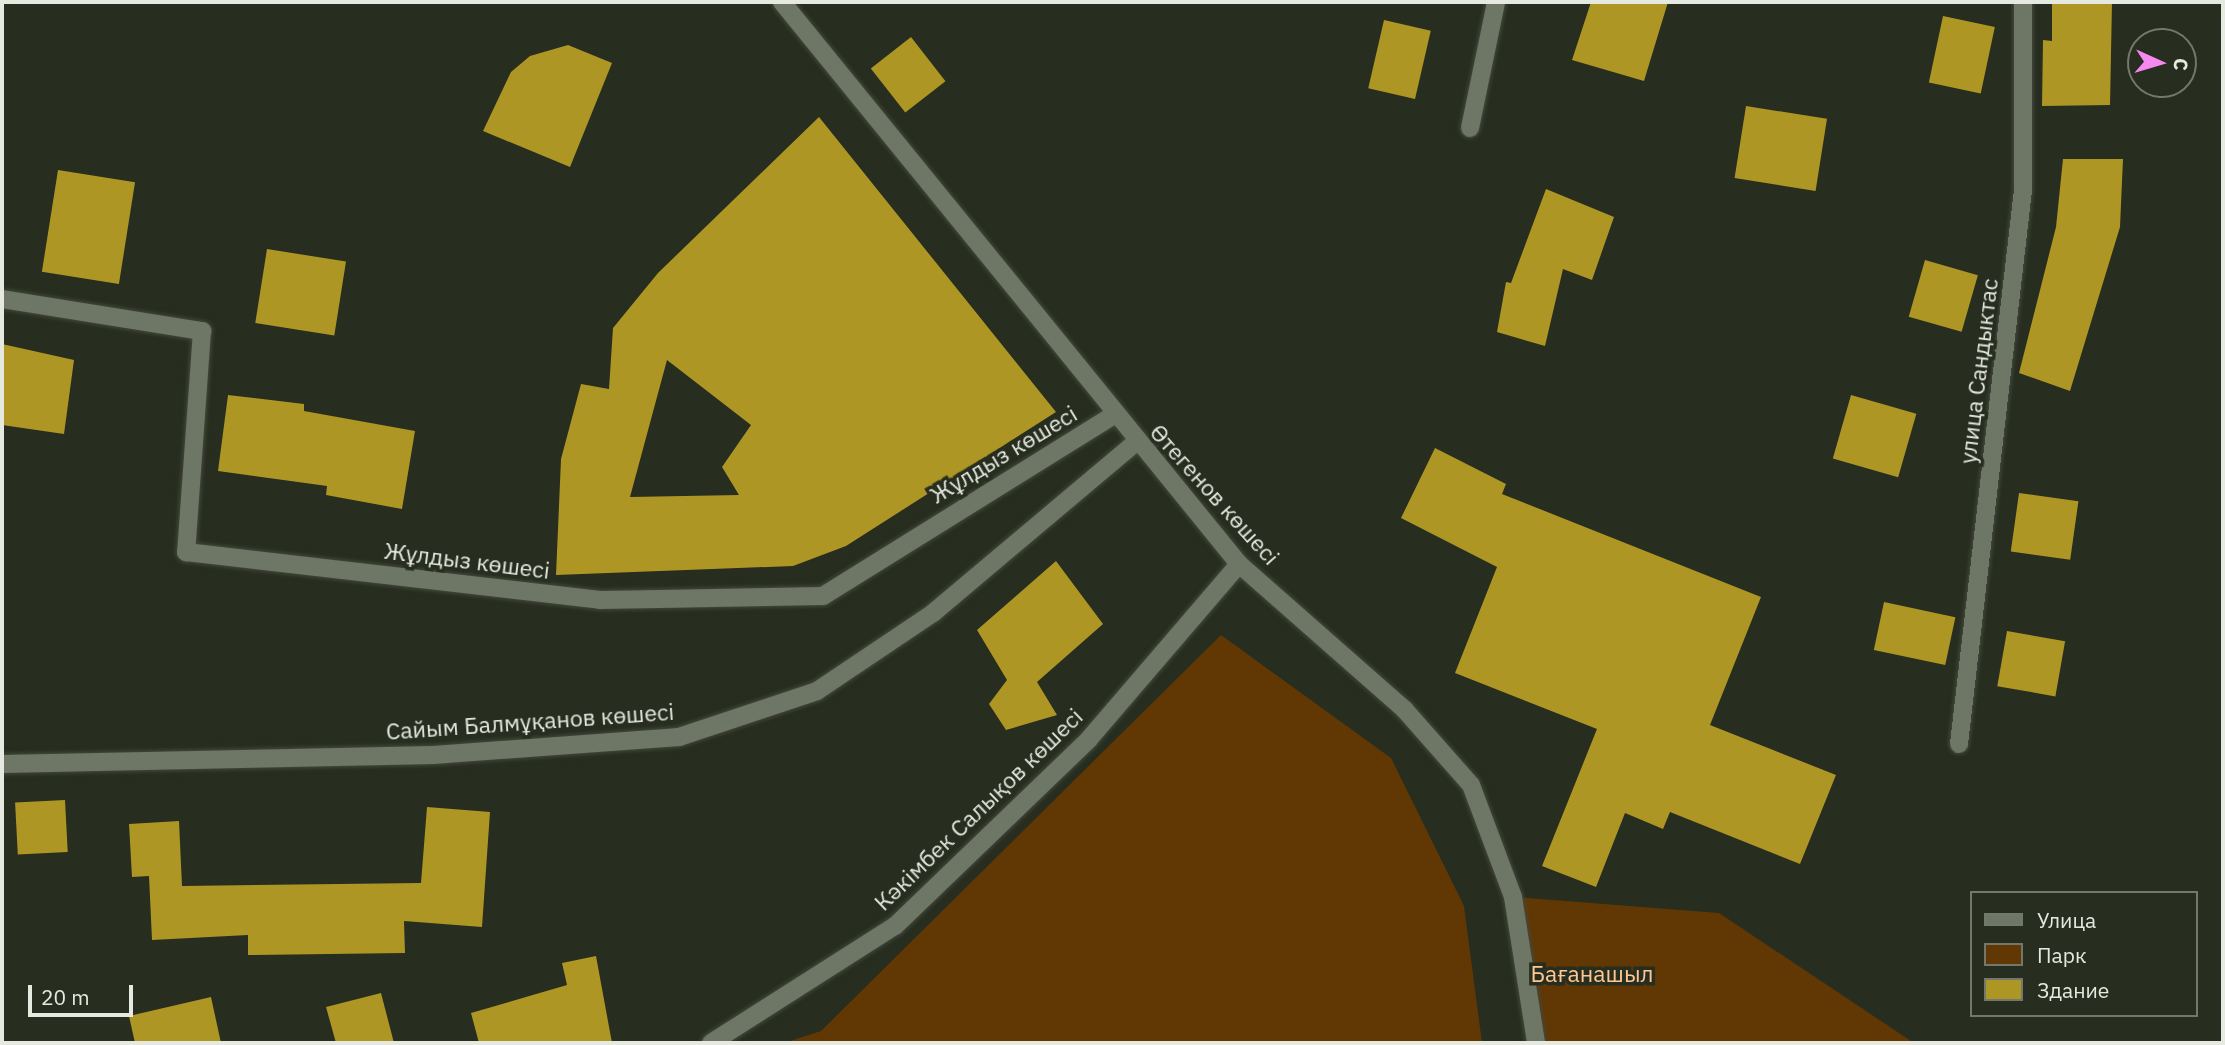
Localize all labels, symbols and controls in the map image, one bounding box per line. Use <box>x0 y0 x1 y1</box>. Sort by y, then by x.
north arrow <box>2127 28 2197 98</box>
text: С <box>2169 57 2193 71</box>
street label: улица Сандыктас <box>1953 277 2003 465</box>
street label: Жұлдыз көшесі <box>924 399 1082 509</box>
street label: Өтегенов көшесі <box>1145 418 1285 570</box>
street label: Жұлдыз көшесі <box>383 536 551 584</box>
street label: Сайым Балмұқанов көшесі <box>385 697 675 745</box>
street label: Кәкімбек Салықов көшесі <box>868 702 1088 916</box>
legend <box>1969 891 2197 1017</box>
text: Улица <box>2037 906 2096 934</box>
text: Парк <box>2037 941 2087 969</box>
park label: Бағанашыл <box>1530 959 1654 987</box>
scale bar <box>32 972 136 1016</box>
text: Здание <box>2037 976 2109 1004</box>
text: 20 m <box>41 983 90 1011</box>

